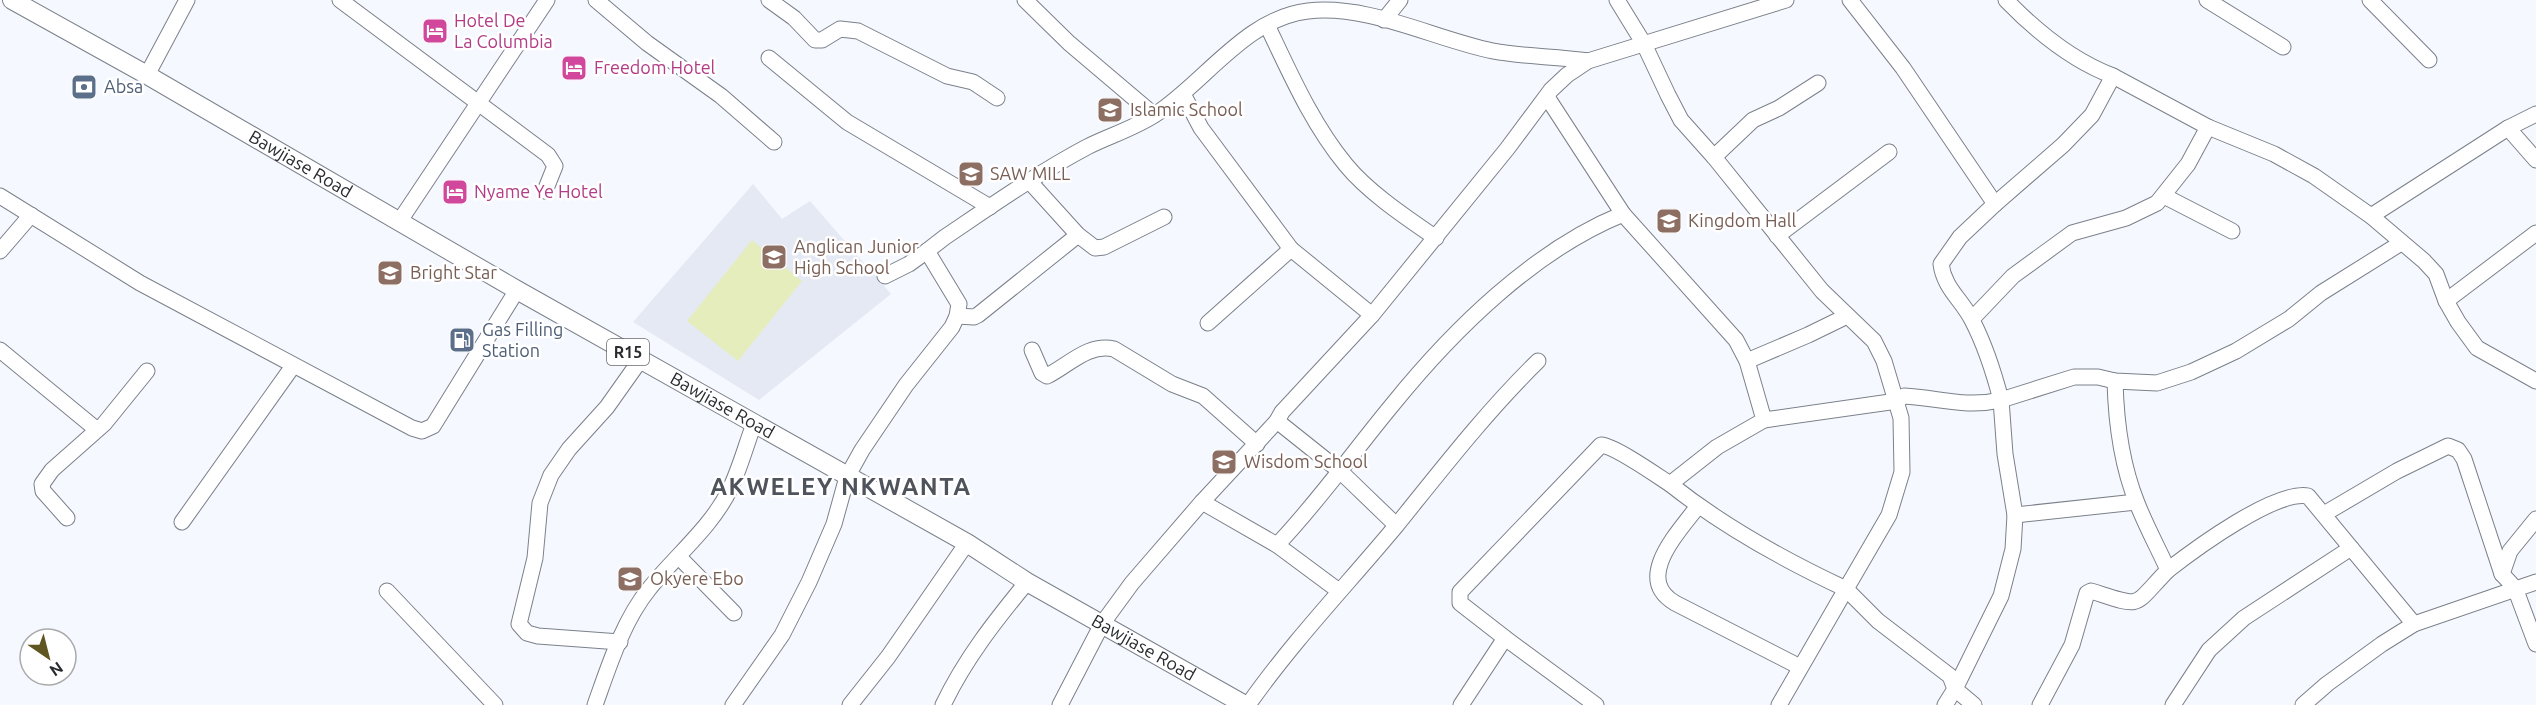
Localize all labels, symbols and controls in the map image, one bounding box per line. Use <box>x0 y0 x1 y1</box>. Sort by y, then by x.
place label: Hotel De La Columbia <box>454 10 553 51</box>
hotel icon: Hotel De La Columbia <box>420 16 450 46</box>
hotel icon: Freedom Hotel <box>559 53 589 83</box>
place label: Freedom Hotel <box>594 57 716 77</box>
bank icon: Absa <box>69 72 99 102</box>
place label: Absa <box>104 76 143 96</box>
school or university icon: Islamic School <box>1095 95 1125 125</box>
place label: Islamic School <box>1130 99 1243 119</box>
street label: Bawjiase Road <box>246 126 356 201</box>
school or university icon: SAW MILL <box>956 159 986 189</box>
place label: SAW MILL <box>990 163 1070 183</box>
hotel icon: Nyame Ye Hotel <box>440 177 470 207</box>
place label: Nyame Ye Hotel <box>474 181 603 201</box>
school or university icon: Kingdom Hall <box>1654 206 1684 236</box>
place label: Kingdom Hall <box>1688 210 1797 230</box>
place label: Anglican Junior High School <box>794 236 919 277</box>
school or university icon: Anglican Junior High School <box>759 242 789 272</box>
school or university icon: Bright Star <box>375 258 405 288</box>
place label: Bright Star <box>410 262 497 282</box>
place label: Gas Filling Station <box>482 319 563 360</box>
fuel station icon: Gas Filling Station <box>447 325 477 355</box>
road number: R15 <box>607 339 649 365</box>
street label: Bawjiase Road <box>667 367 778 442</box>
school or university icon: Wisdom School <box>1209 447 1239 477</box>
place label: Wisdom School <box>1244 451 1368 471</box>
district label: AKWELEY NKWANTA <box>710 473 972 500</box>
school or university icon: Okyere Ebo <box>615 564 645 594</box>
place label: Okyere Ebo <box>650 568 744 588</box>
street label: Bawjiase Road <box>1089 610 1199 684</box>
north arrow <box>18 627 78 687</box>
text: N <box>47 658 67 680</box>

